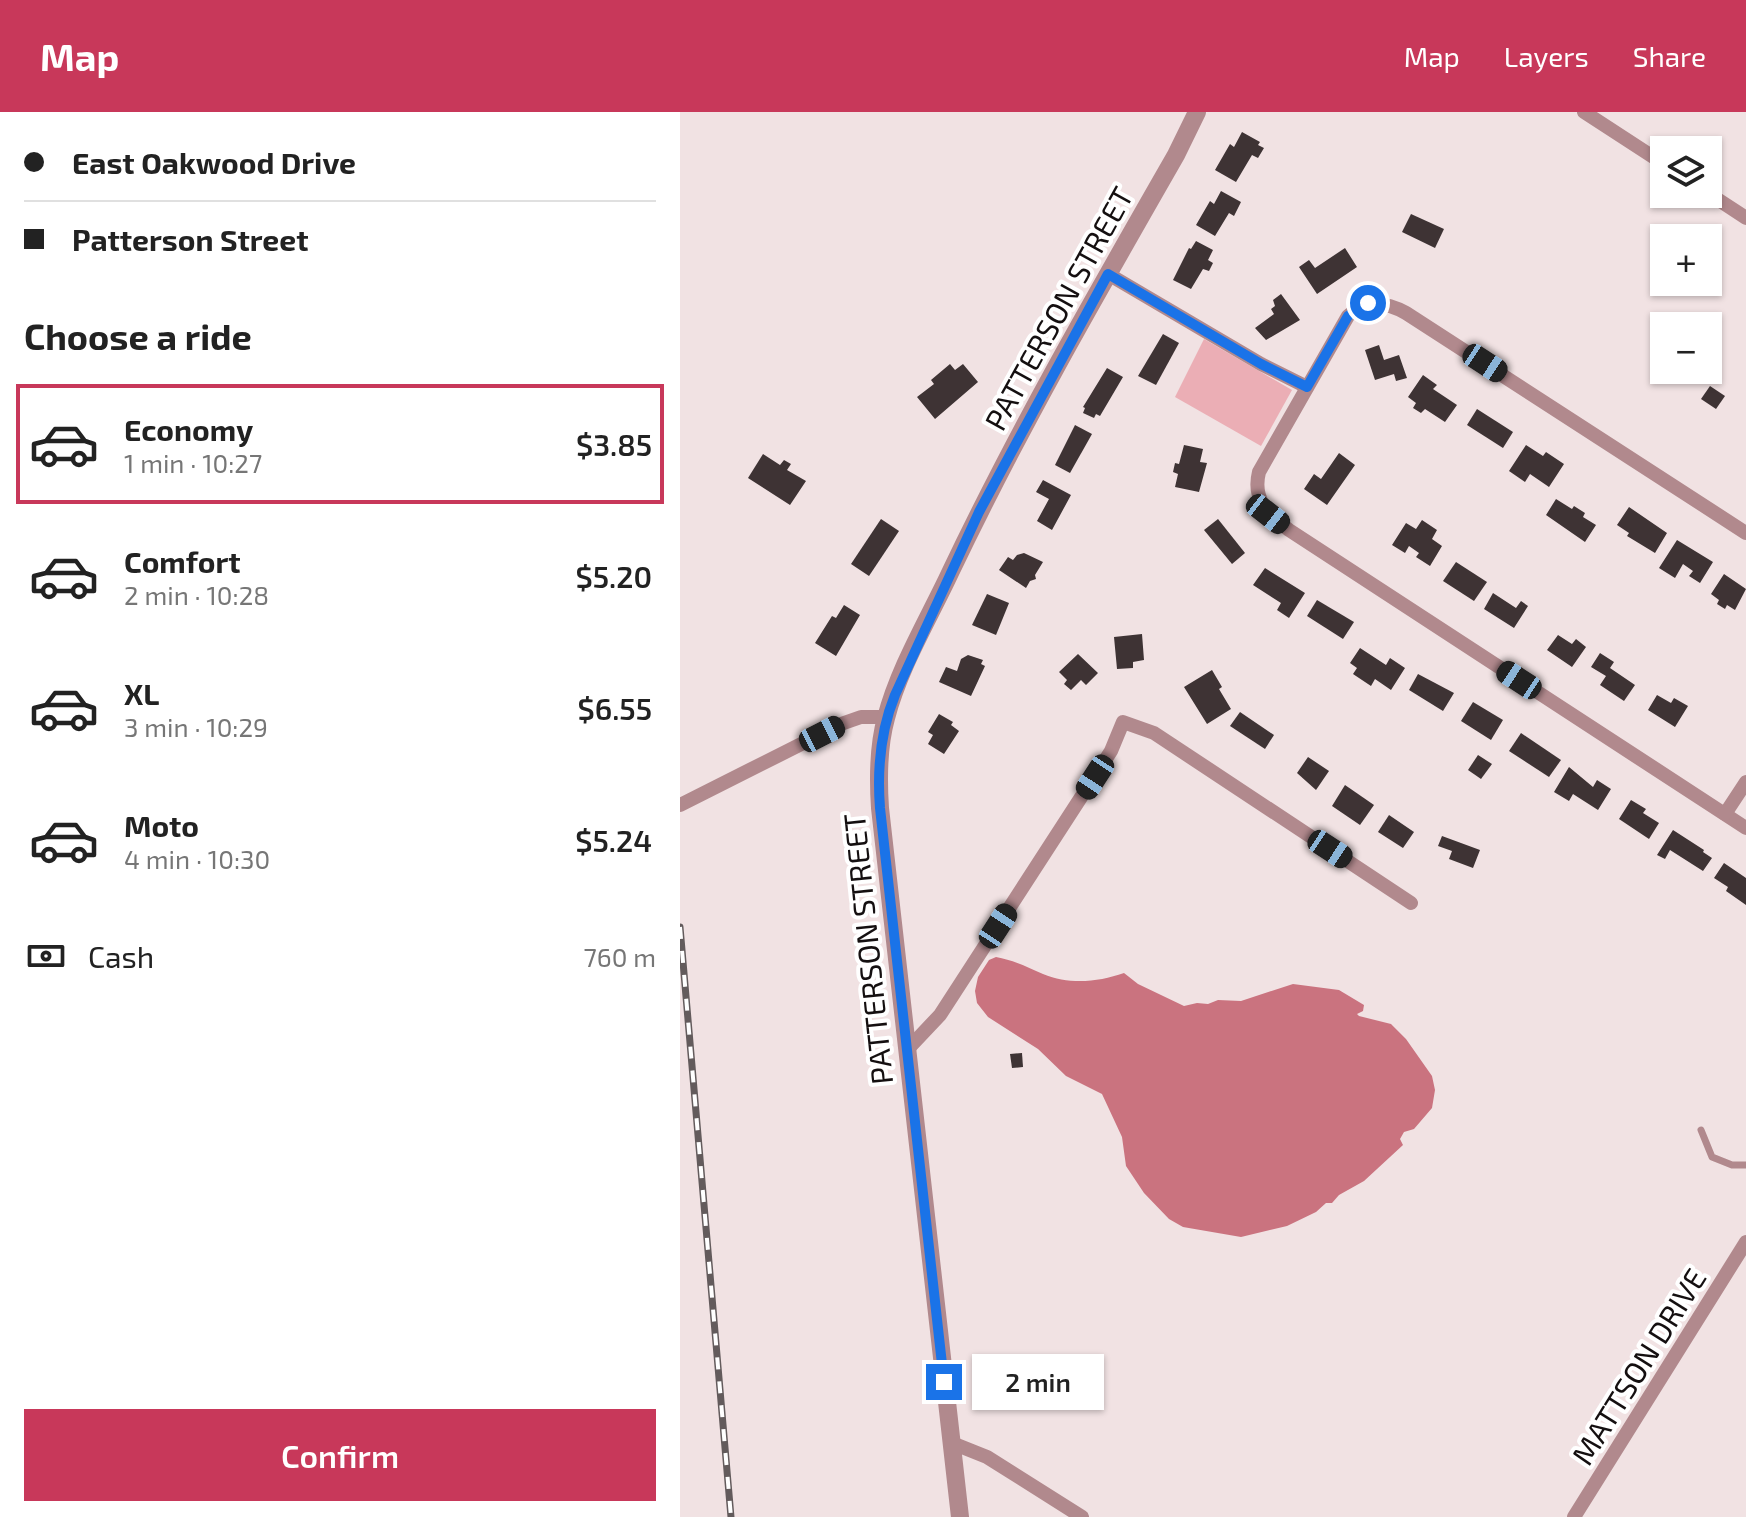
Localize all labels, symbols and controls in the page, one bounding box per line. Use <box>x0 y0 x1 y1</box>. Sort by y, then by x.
text: Map <box>40 33 119 79</box>
text: Map <box>1404 39 1460 73</box>
text: Layers <box>1504 39 1589 73</box>
text: Share <box>1633 39 1706 73</box>
map controls <box>1650 136 1722 384</box>
button: layers <box>1650 136 1722 208</box>
text: East Oakwood Drive <box>72 144 356 180</box>
street label: PATTERSON STREET <box>976 180 1140 436</box>
text: Patterson Street <box>72 221 308 257</box>
button: + <box>1650 224 1722 296</box>
route start <box>1350 285 1386 321</box>
button: − <box>1650 312 1722 384</box>
text: Choose a ride <box>24 314 252 357</box>
car <box>1458 340 1512 386</box>
icon: car <box>28 408 100 480</box>
text: Economy <box>124 411 253 447</box>
text: $3.85 <box>576 426 652 462</box>
text: 1 min · 10:27 <box>124 447 262 478</box>
car <box>1242 490 1294 538</box>
icon: car <box>28 540 100 612</box>
text: Comfort <box>124 543 241 579</box>
text: $5.20 <box>576 558 652 594</box>
text: 2 min · 10:28 <box>124 579 269 610</box>
car <box>1492 657 1546 703</box>
icon: car <box>28 672 100 744</box>
text: XL <box>124 675 159 711</box>
text: $6.55 <box>578 690 652 726</box>
text: 3 min · 10:29 <box>124 711 268 742</box>
car <box>795 712 849 756</box>
car <box>1072 750 1118 804</box>
icon: car <box>28 804 100 876</box>
text: Moto <box>124 807 199 843</box>
street label: PATTERSON STREET <box>835 812 899 1086</box>
text: $5.24 <box>575 822 652 858</box>
car <box>1303 826 1357 872</box>
text: 4 min · 10:30 <box>124 843 270 874</box>
car <box>975 899 1021 953</box>
icon: cash <box>24 934 68 978</box>
text: Cash <box>88 938 154 974</box>
text: 760 m <box>584 941 656 972</box>
street label: MATTSON DRIVE <box>1563 1261 1713 1471</box>
callout: 2 min <box>972 1354 1104 1410</box>
route end <box>926 1364 962 1400</box>
text: 2 min <box>1005 1366 1071 1397</box>
button: Confirm <box>24 1409 656 1501</box>

